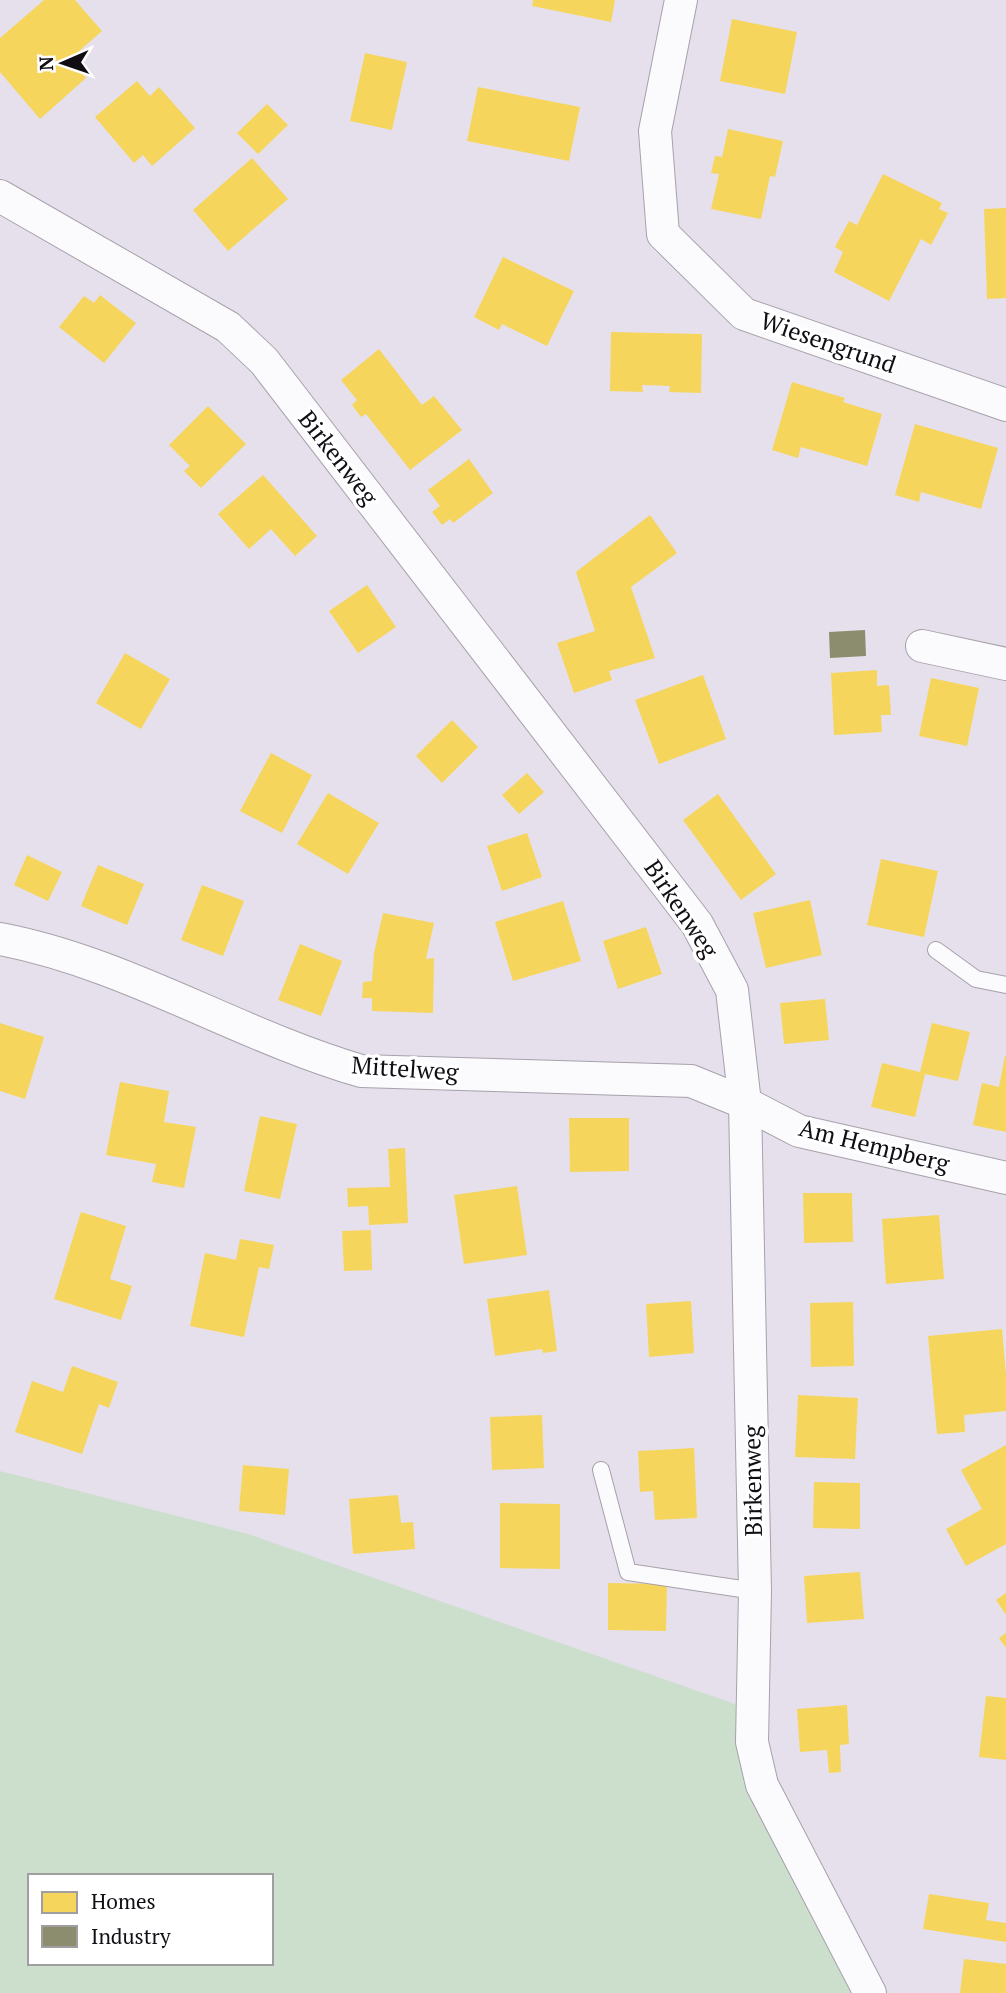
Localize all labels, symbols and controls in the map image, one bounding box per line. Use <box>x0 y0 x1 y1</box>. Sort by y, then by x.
north arrow <box>28 28 98 98</box>
text: N <box>33 55 58 71</box>
street label: Wiesengrund <box>756 304 900 380</box>
street label: Birkenweg <box>292 404 386 511</box>
street label: Birkenweg <box>637 853 726 964</box>
street label: Mittelweg <box>351 1048 460 1088</box>
street label: Am Hempberg <box>796 1111 953 1179</box>
street label: Birkenweg <box>735 1425 769 1537</box>
legend <box>28 1874 273 1965</box>
text: Homes <box>91 1887 156 1915</box>
text: Industry <box>91 1922 171 1950</box>

